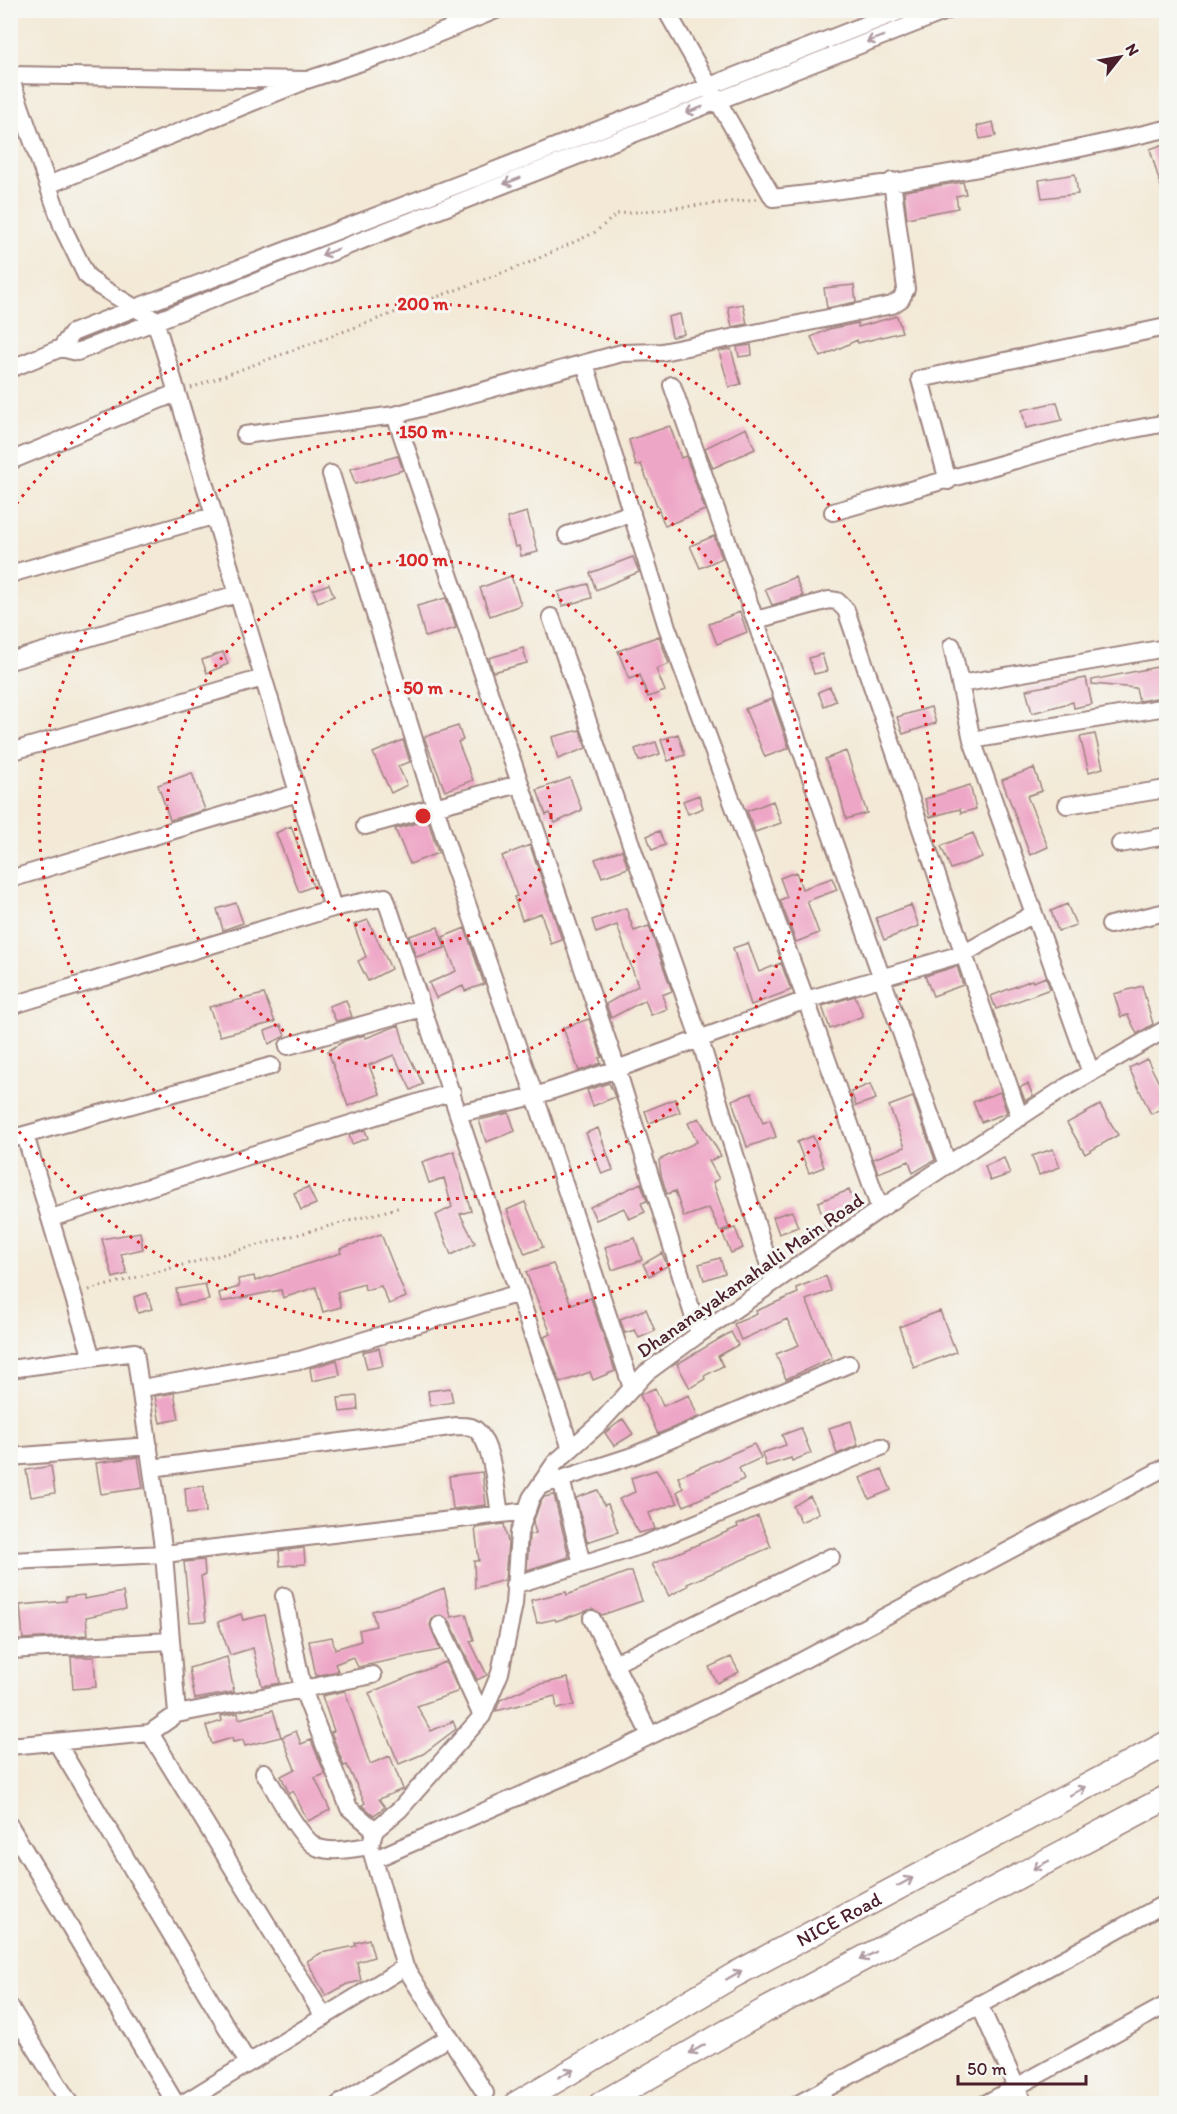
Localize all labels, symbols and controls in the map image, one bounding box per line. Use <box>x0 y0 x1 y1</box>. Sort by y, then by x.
north arrow <box>1090 27 1150 87</box>
one-way arrow <box>867 35 885 46</box>
text: N <box>1122 40 1143 59</box>
one-way arrow <box>685 106 703 117</box>
one-way arrow <box>503 176 522 187</box>
one-way arrow <box>321 247 340 258</box>
text: 200 m <box>398 293 449 315</box>
text: 150 m <box>399 421 448 443</box>
text: 100 m <box>398 549 449 571</box>
text: 50 m <box>403 677 444 699</box>
centre of rings <box>413 806 433 826</box>
street label: Dhananayakanahalli Main Road <box>632 1187 868 1363</box>
one-way arrow <box>1068 1785 1086 1796</box>
one-way arrow <box>1032 1860 1050 1871</box>
one-way arrow <box>896 1876 914 1887</box>
street label: NICE Road <box>792 1887 885 1952</box>
one-way arrow <box>860 1951 878 1962</box>
one-way arrow <box>725 1969 742 1981</box>
one-way arrow <box>689 2043 706 2055</box>
scale bar <box>958 2048 1086 2086</box>
text: 50 m <box>967 2058 1007 2080</box>
one-way arrow <box>556 2067 574 2078</box>

